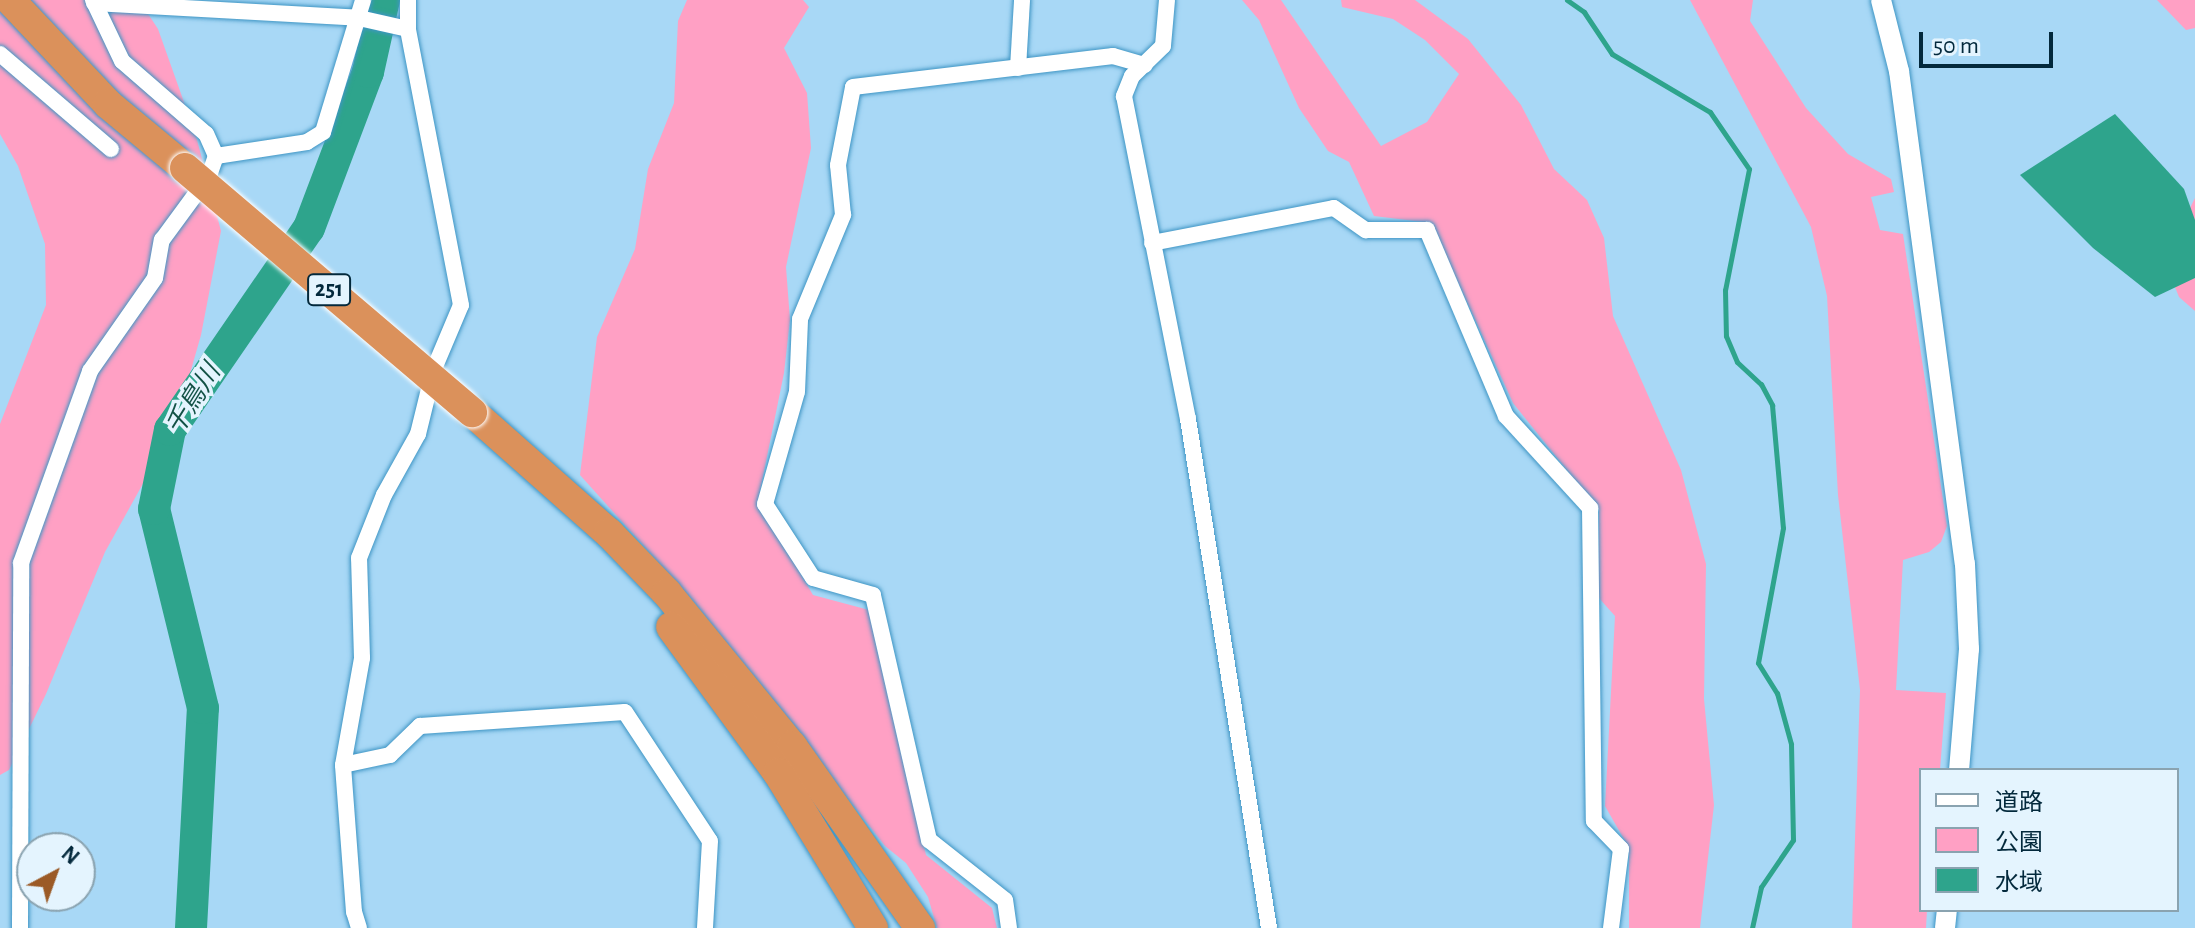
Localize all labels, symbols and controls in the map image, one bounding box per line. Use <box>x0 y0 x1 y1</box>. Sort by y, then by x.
scale bar <box>1923 16 2057 66</box>
text: 50 m <box>1933 34 1979 58</box>
road number: 251 <box>307 272 351 308</box>
water label: 千鳥川 <box>160 359 228 441</box>
legend <box>1919 768 2179 912</box>
text: 道路 <box>1995 791 2043 815</box>
text: 公園 <box>1995 831 2043 855</box>
north arrow <box>16 832 96 912</box>
text: N <box>57 842 83 869</box>
text: 水域 <box>1995 871 2043 895</box>

